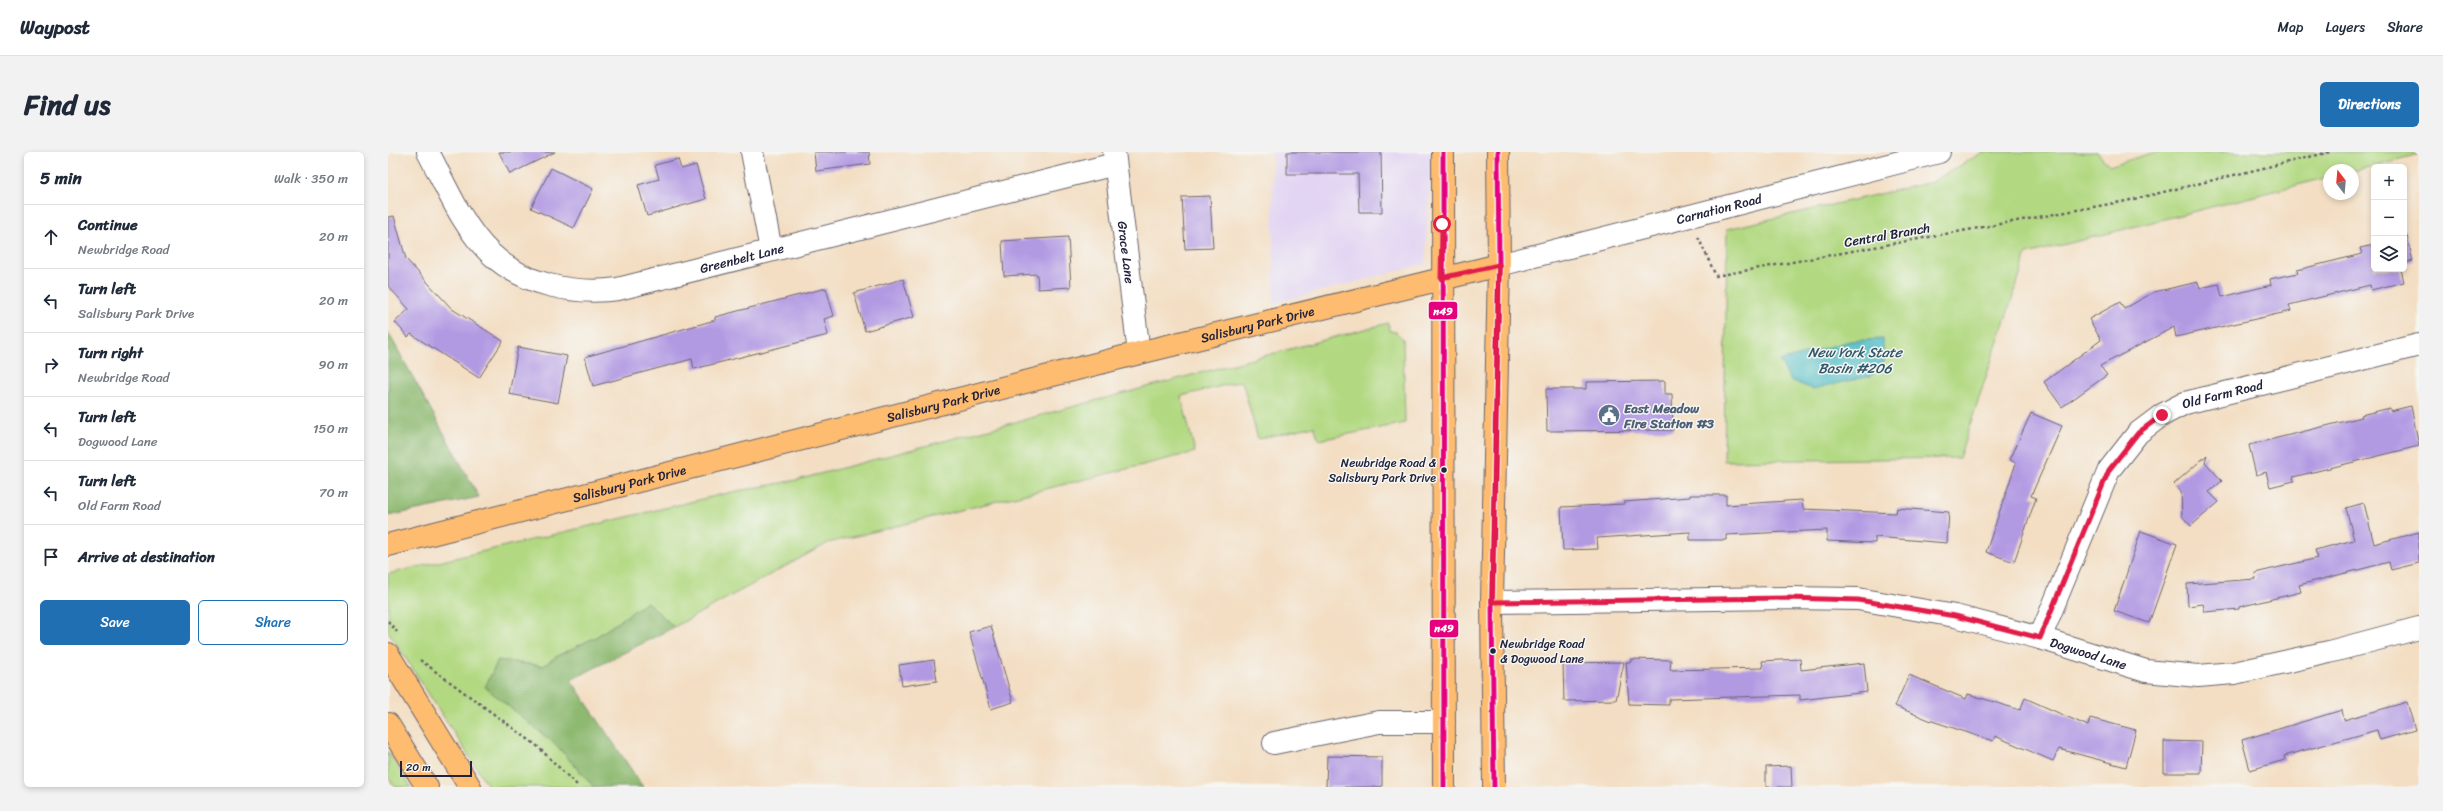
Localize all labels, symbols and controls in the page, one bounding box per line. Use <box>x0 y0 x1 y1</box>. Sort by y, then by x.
text: Waypost <box>20 11 90 44</box>
text: Map <box>2278 15 2303 40</box>
text: Layers <box>2325 15 2365 40</box>
text: Share <box>2387 15 2423 40</box>
text: Find us <box>24 80 111 129</box>
button: Directions <box>2320 82 2419 127</box>
text: 5 min <box>40 163 82 193</box>
north arrow <box>2323 164 2359 200</box>
map controls <box>2371 164 2407 272</box>
button: + <box>2371 164 2407 200</box>
text: Walk · 350 m <box>274 167 348 190</box>
street label: Carnation Road <box>1674 186 1765 231</box>
button: − <box>2371 200 2407 236</box>
text: Continue <box>78 212 138 238</box>
route start <box>1433 215 1451 233</box>
street label: Central Branch <box>1842 216 1932 254</box>
street label: Grace Lane <box>1111 220 1142 285</box>
text: 20 m <box>319 225 348 248</box>
icon: ahead <box>40 226 62 248</box>
street label: Greenbelt Lane <box>697 236 787 280</box>
button: layers <box>2371 236 2407 272</box>
text: Newbridge Road <box>78 238 169 261</box>
text: Turn left <box>78 276 136 302</box>
text: 20 m <box>319 289 348 312</box>
icon: left <box>40 290 62 312</box>
street label: Salisbury Park Drive <box>1198 299 1317 349</box>
line badge: n49 <box>1428 301 1458 320</box>
text: Salisbury Park Drive <box>78 302 194 325</box>
text: n49 <box>1432 302 1453 321</box>
text: Turn right <box>78 340 143 366</box>
water label: New York State Basin #206 <box>1808 340 1904 381</box>
text: 90 m <box>318 353 348 376</box>
icon: right <box>40 354 62 376</box>
text: Newbridge Road <box>78 366 169 389</box>
street label: Old Farm Road <box>2179 372 2266 415</box>
street label: Salisbury Park Drive <box>884 377 1002 429</box>
place label: East Meadow Fire Station #3 <box>1623 397 1715 435</box>
public building icon: East Meadow Fire Station #3 <box>1596 402 1622 428</box>
text: Turn left <box>78 404 136 430</box>
route end <box>2153 406 2171 424</box>
text: 150 m <box>313 417 348 440</box>
icon: left <box>40 418 62 440</box>
text: Dogwood Lane <box>78 430 157 453</box>
place label: Newbridge Road & Salisbury Park Drive <box>1329 452 1436 489</box>
street label: Salisbury Park Drive <box>570 458 689 509</box>
marker: Newbridge Road & Salisbury Park Drive <box>1439 465 1449 475</box>
text: Turn left <box>78 468 136 494</box>
text: 70 m <box>319 481 348 504</box>
icon: left <box>40 482 62 504</box>
text: Old Farm Road <box>78 494 161 517</box>
text: Arrive at destination <box>78 544 215 570</box>
icon: arrive <box>40 546 62 568</box>
button: Save <box>40 600 190 645</box>
button: Share <box>198 600 348 645</box>
line badge: n49 <box>1429 619 1459 638</box>
text: n49 <box>1433 619 1454 638</box>
street label: Dogwood Lane <box>2047 630 2130 676</box>
place label: Newbridge Road & Dogwood Lane <box>1500 633 1585 670</box>
marker: Newbridge Road & Dogwood Lane <box>1488 646 1498 656</box>
text: 20 m <box>406 758 431 777</box>
scale bar <box>400 759 472 778</box>

